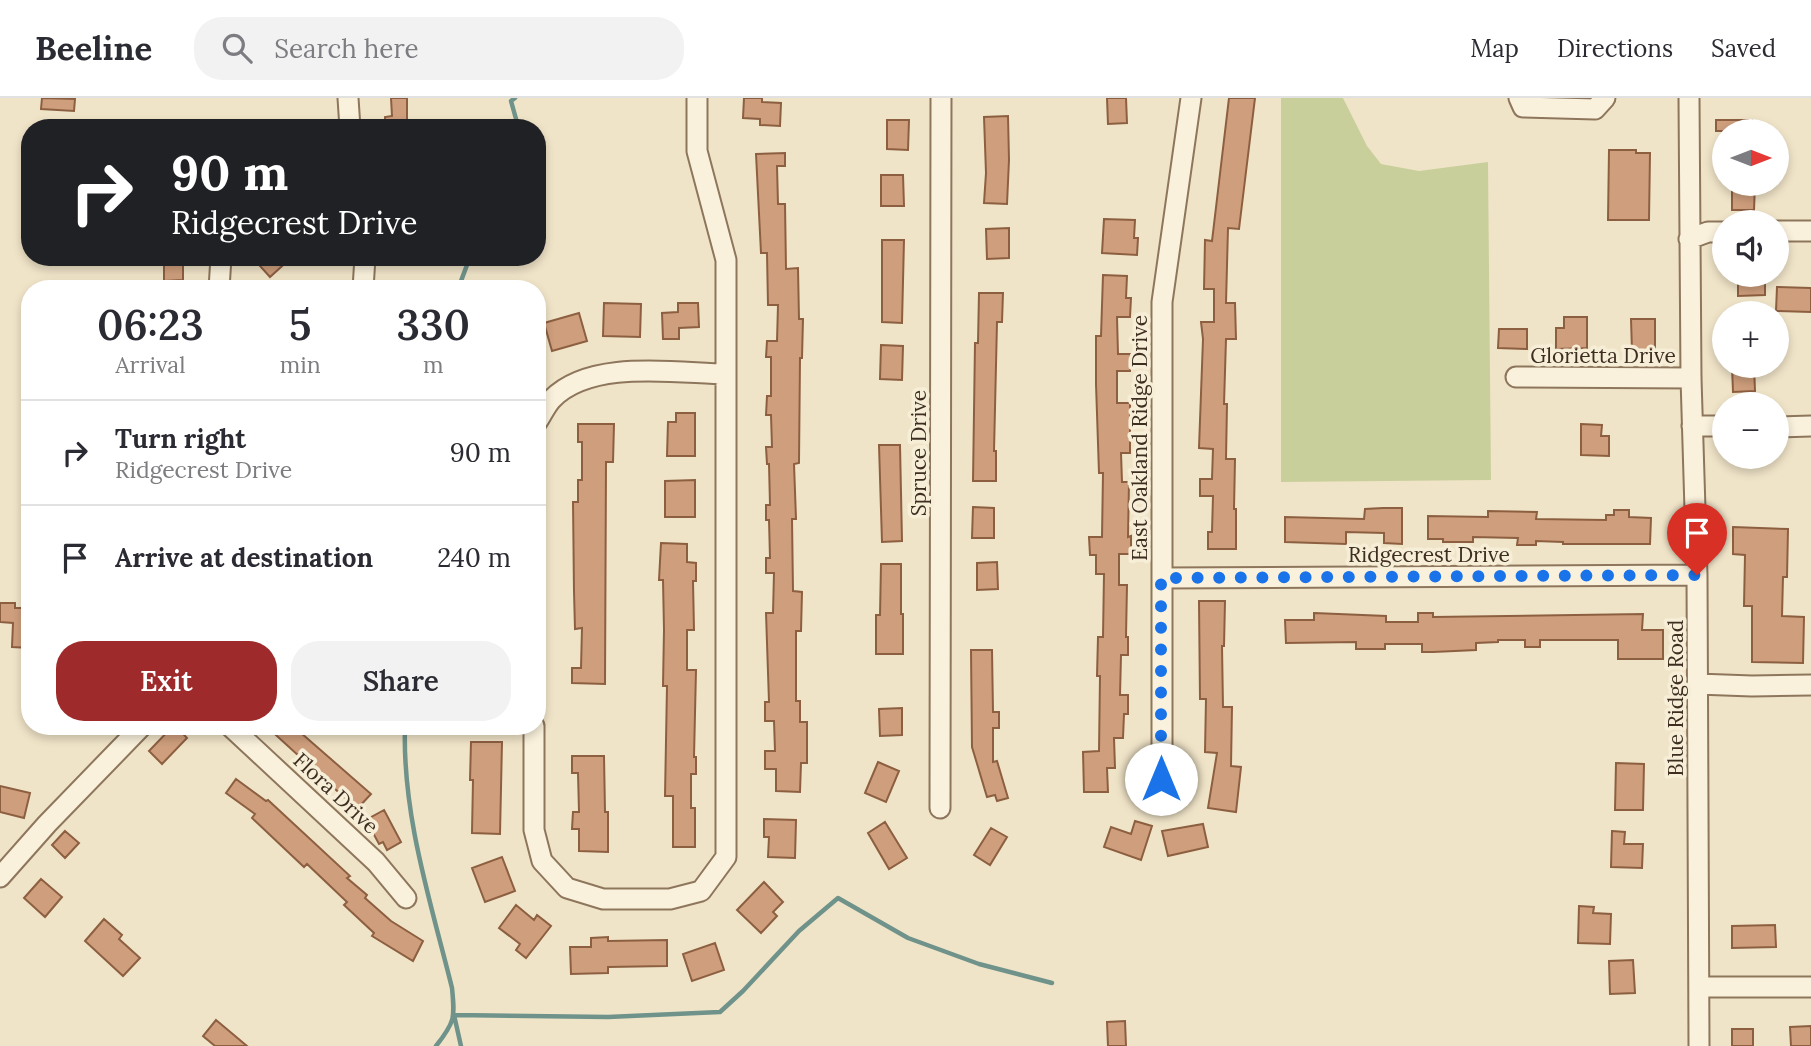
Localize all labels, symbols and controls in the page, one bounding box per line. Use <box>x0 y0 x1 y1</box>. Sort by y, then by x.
search box <box>194 17 684 80</box>
text: Beeline <box>35 27 152 69</box>
icon: search <box>218 29 256 67</box>
text: Search here <box>274 32 419 65</box>
text: Map <box>1470 33 1519 64</box>
text: Directions <box>1557 33 1673 64</box>
text: Saved <box>1711 33 1776 64</box>
north arrow <box>1712 119 1788 196</box>
map controls <box>1712 119 1789 469</box>
text: 90 m <box>171 141 288 203</box>
icon: right <box>56 147 147 238</box>
text: Ridgecrest Drive <box>171 202 418 243</box>
button: sound <box>1712 210 1789 287</box>
text: 06:23 <box>97 298 204 352</box>
text: 5 <box>289 298 312 352</box>
text: 330 <box>397 298 470 352</box>
button: + <box>1712 301 1789 378</box>
street label: East Oakland Ridge Drive <box>1126 315 1153 561</box>
street label: Glorietta Drive <box>1530 342 1676 369</box>
text: Arrival <box>115 350 186 379</box>
text: min <box>280 350 321 379</box>
text: m <box>423 350 444 379</box>
street label: Spruce Drive <box>905 390 932 516</box>
button: − <box>1712 392 1789 469</box>
text: Turn right <box>115 422 246 455</box>
icon: right <box>56 434 94 472</box>
text: 90 m <box>450 436 511 469</box>
text: Ridgecrest Drive <box>115 455 292 484</box>
pin <box>1667 503 1727 575</box>
icon: arrive <box>1678 514 1716 552</box>
icon: arrive <box>56 539 94 577</box>
text: Arrive at destination <box>115 541 373 574</box>
text: 240 m <box>437 541 511 574</box>
street label: Ridgecrest Drive <box>1348 541 1510 568</box>
street label: Blue Ridge Road <box>1662 620 1689 776</box>
button: Exit <box>56 641 277 721</box>
button: Share <box>291 641 511 721</box>
position arrow <box>1124 742 1198 816</box>
street label: Flora Drive <box>288 747 384 839</box>

